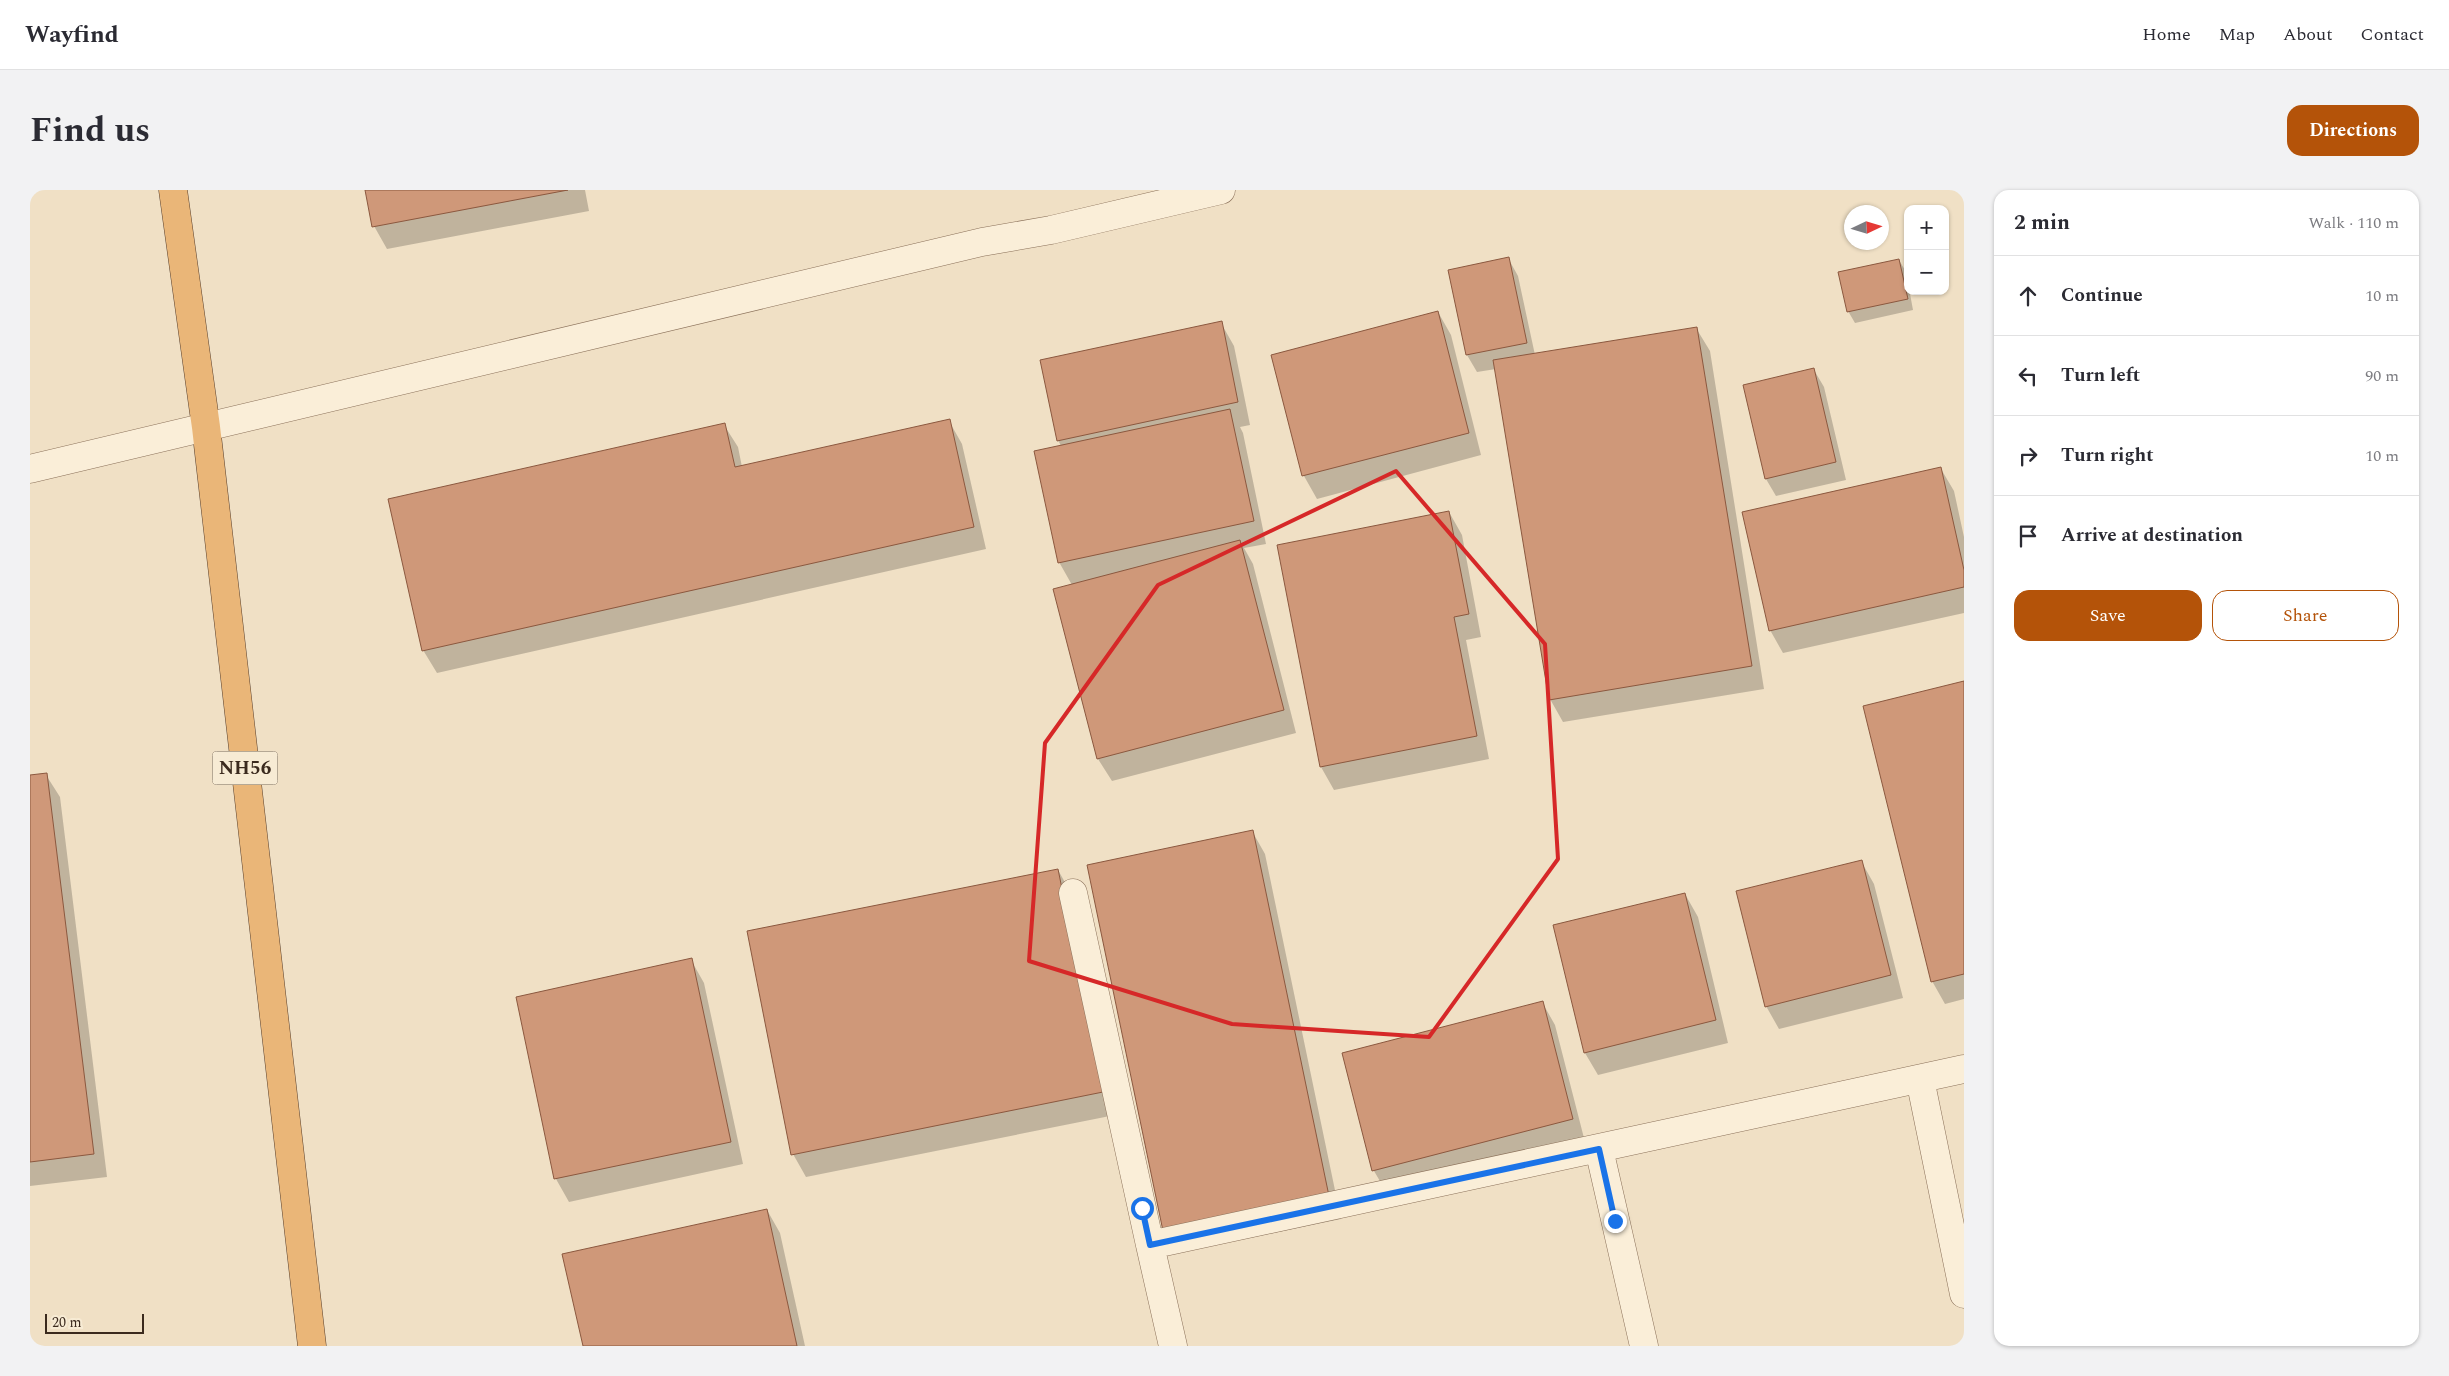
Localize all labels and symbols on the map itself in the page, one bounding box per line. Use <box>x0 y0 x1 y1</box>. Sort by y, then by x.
north arrow <box>1844 205 1889 250</box>
road number: NH56 <box>212 752 278 784</box>
route start <box>1131 1197 1154 1220</box>
route end <box>1604 1210 1627 1233</box>
scale bar <box>45 1311 144 1334</box>

